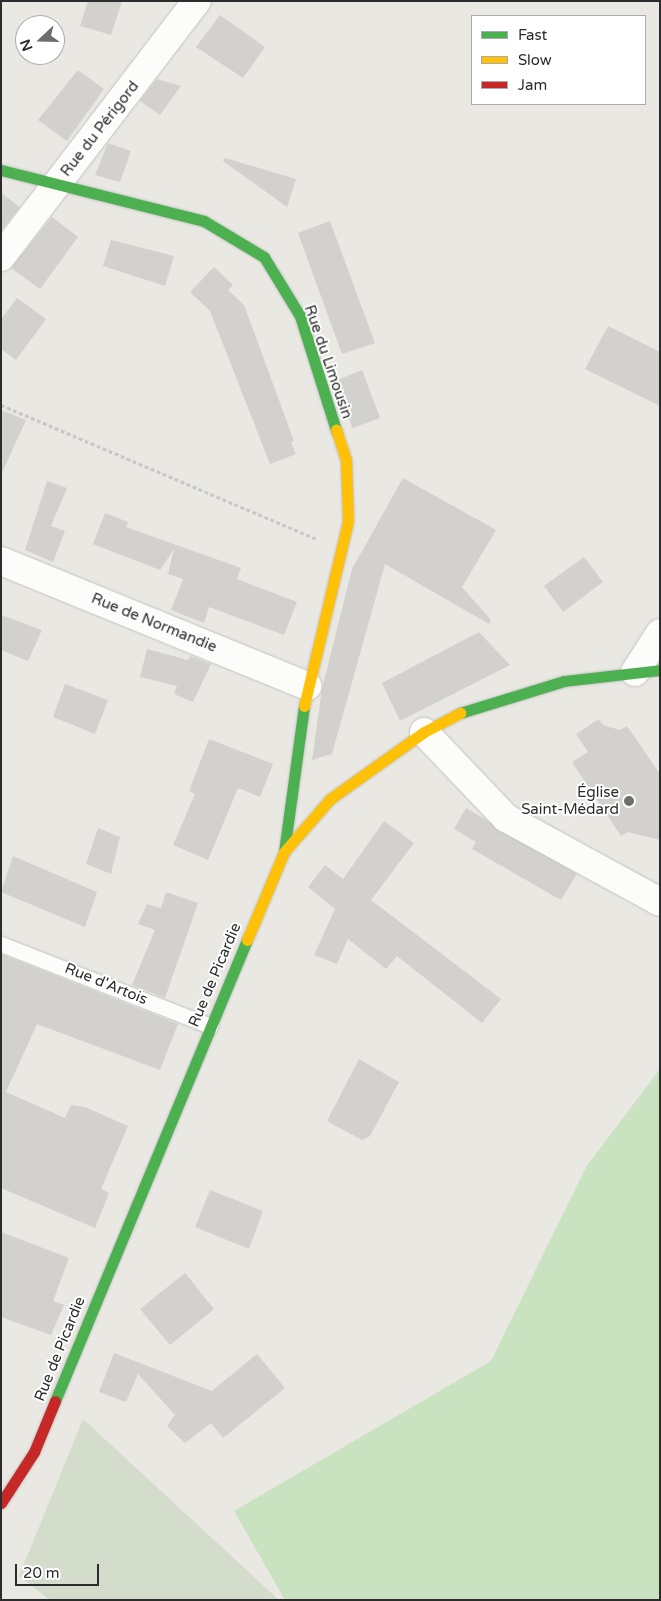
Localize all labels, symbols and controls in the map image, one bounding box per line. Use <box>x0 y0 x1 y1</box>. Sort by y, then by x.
north arrow <box>15 15 65 65</box>
legend <box>471 15 646 105</box>
text: Fast <box>518 26 547 44</box>
text: N <box>17 37 36 53</box>
text: Slow <box>518 51 552 69</box>
text: Jam <box>518 76 547 94</box>
street label: Rue du Périgord <box>57 78 143 180</box>
street label: Rue du Limousin <box>300 303 356 421</box>
street label: Rue de Normandie <box>89 590 219 656</box>
place label: Église Saint-Médard <box>521 783 619 818</box>
marker: Église Saint-Médard <box>623 795 635 807</box>
street label: Rue de Picardie <box>185 920 245 1030</box>
street label: Rue d'Artois <box>62 959 150 1009</box>
street label: Rue de Picardie <box>31 1294 89 1404</box>
scale bar <box>18 1554 101 1586</box>
text: 20 m <box>23 1564 60 1582</box>

